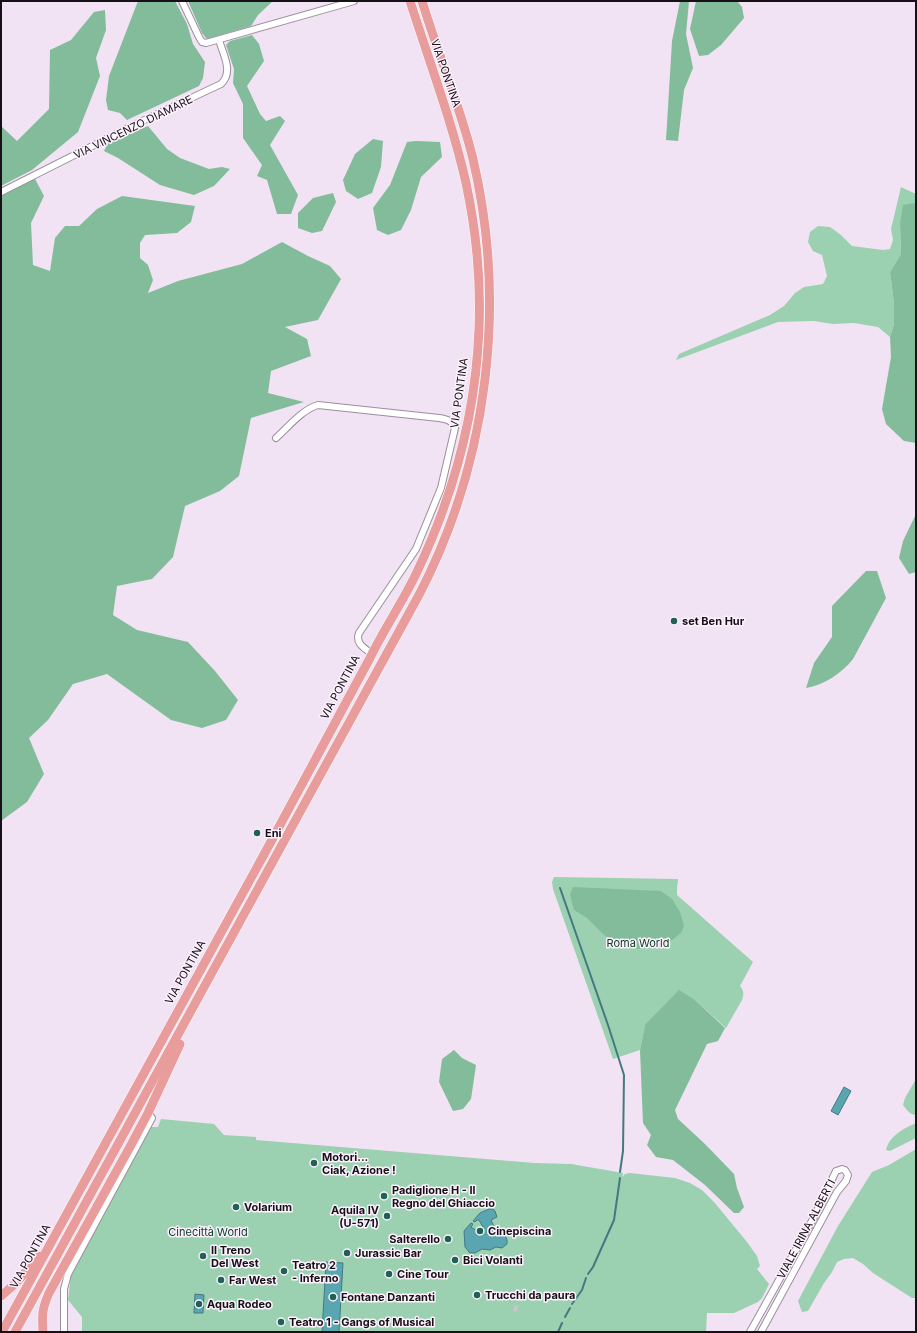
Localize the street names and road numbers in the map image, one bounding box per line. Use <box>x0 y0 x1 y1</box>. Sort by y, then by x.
street label: VIA PONTINA <box>428 37 464 109</box>
street label: VIA VINCENZO DIAMARE <box>71 92 195 162</box>
street label: VIA PONTINA <box>447 357 471 429</box>
street label: VIA PONTINA <box>317 652 363 722</box>
street label: VIA PONTINA <box>162 937 209 1006</box>
street label: VIALE IRINA ALBERTI <box>774 1177 838 1281</box>
street label: VIA PONTINA <box>7 1221 54 1290</box>

